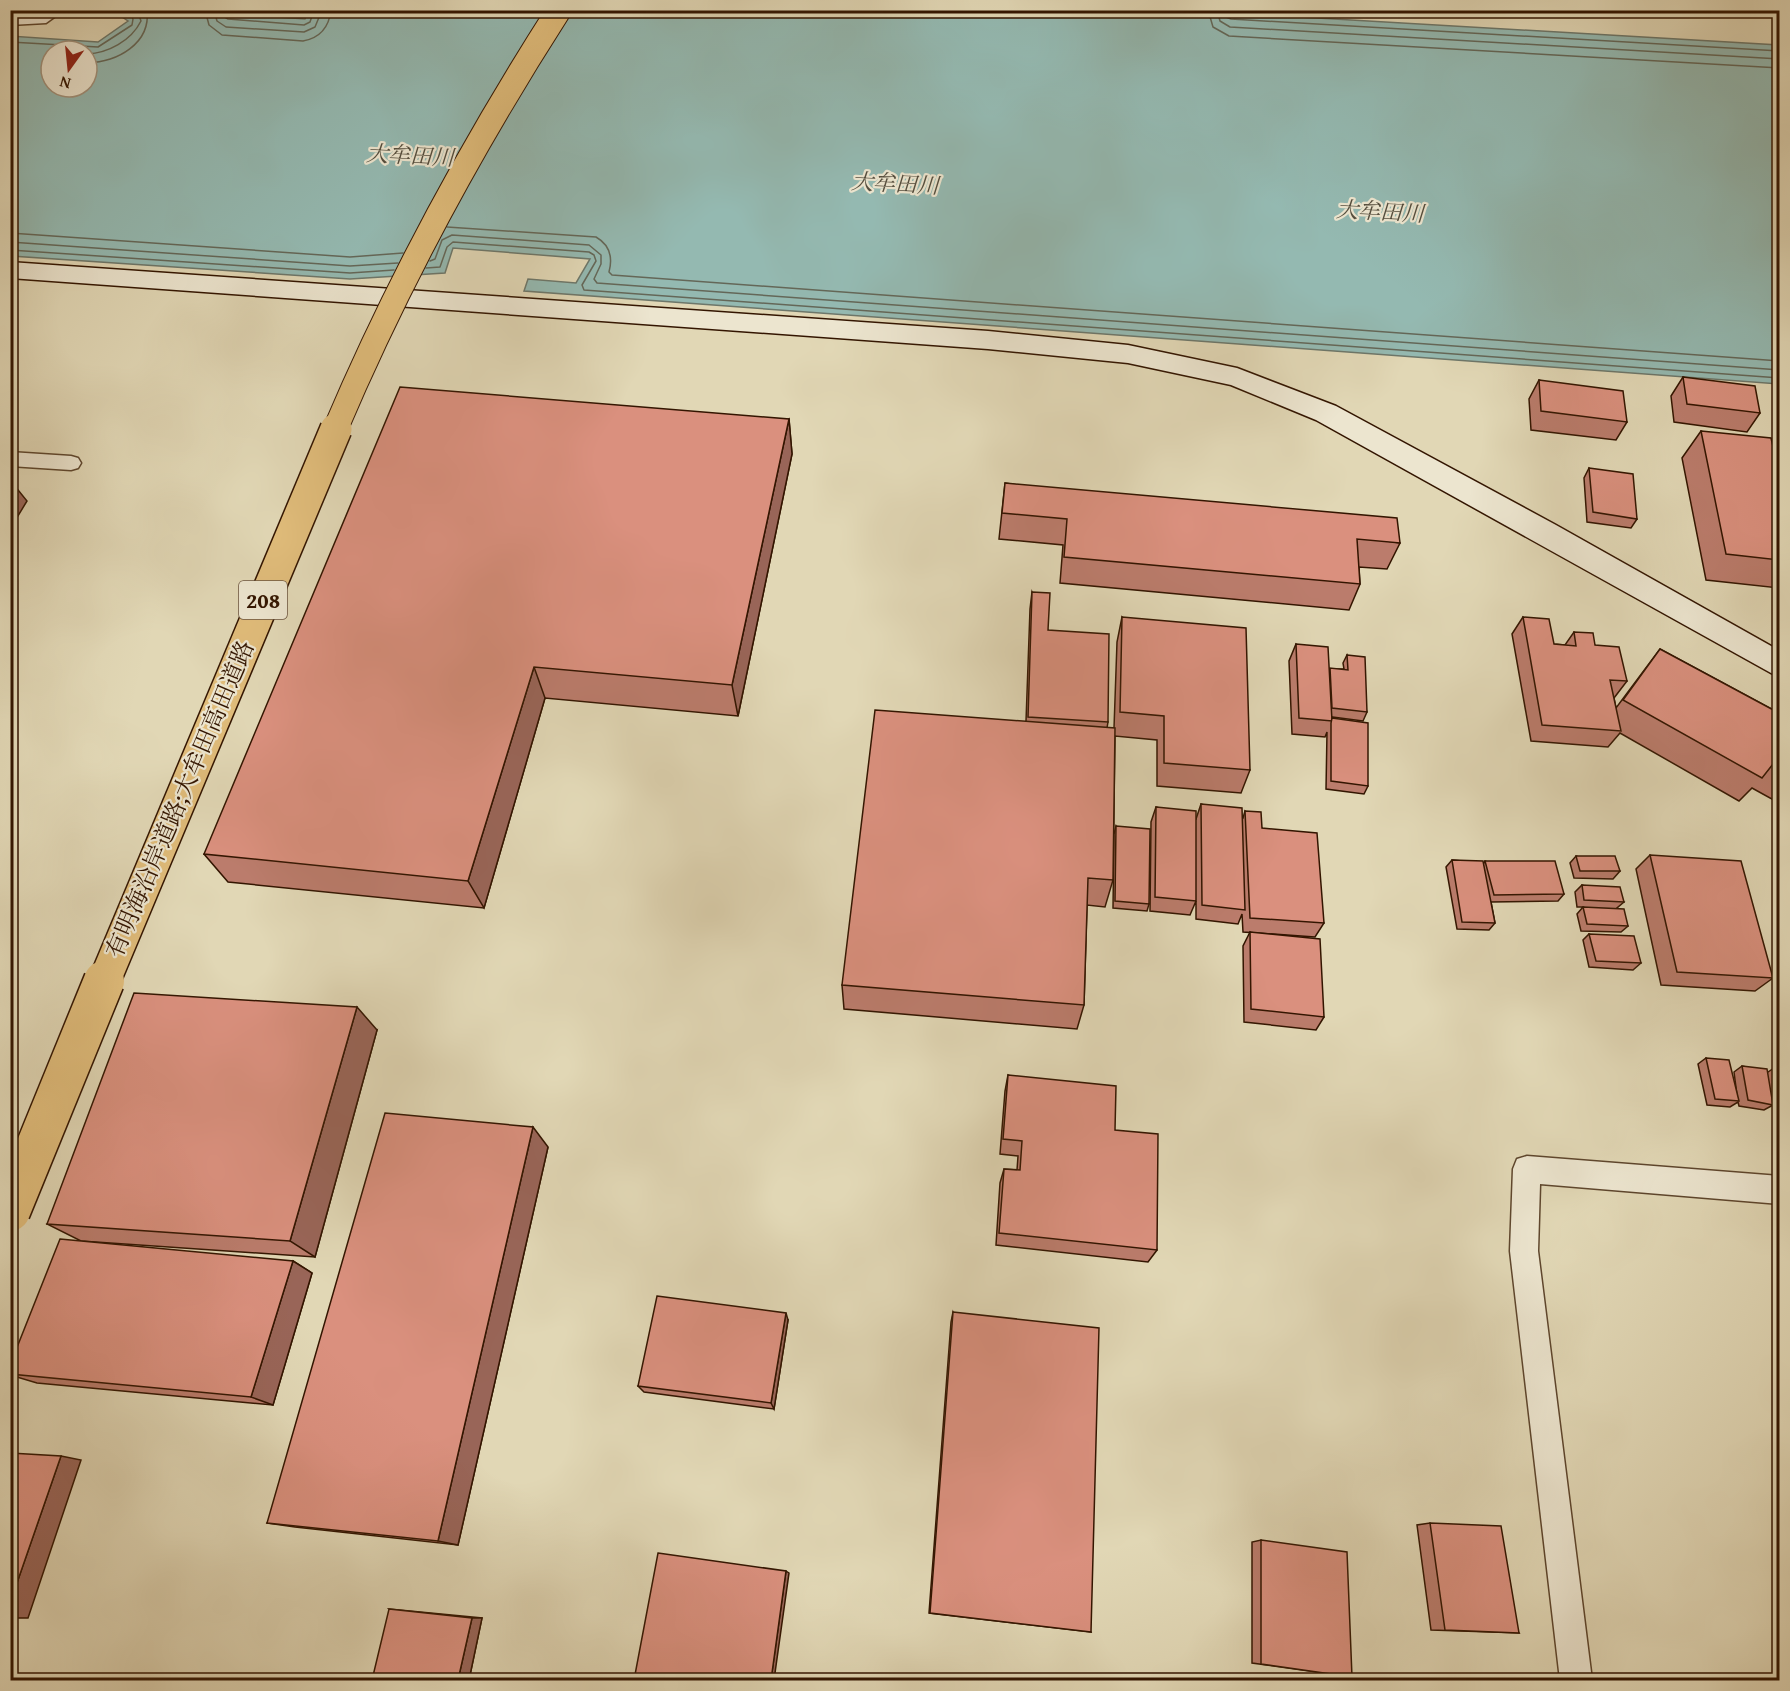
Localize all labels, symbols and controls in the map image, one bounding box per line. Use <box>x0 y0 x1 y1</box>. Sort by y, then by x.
north arrow <box>39 39 99 99</box>
text: N <box>57 70 73 96</box>
water label: 大牟田川 <box>365 137 457 173</box>
water label: 大牟田川 <box>850 165 942 201</box>
water label: 大牟田川 <box>1335 193 1427 229</box>
road number: 208 <box>239 581 287 619</box>
street label: 有明海沿岸道路;大牟田高田道路 <box>97 635 262 963</box>

